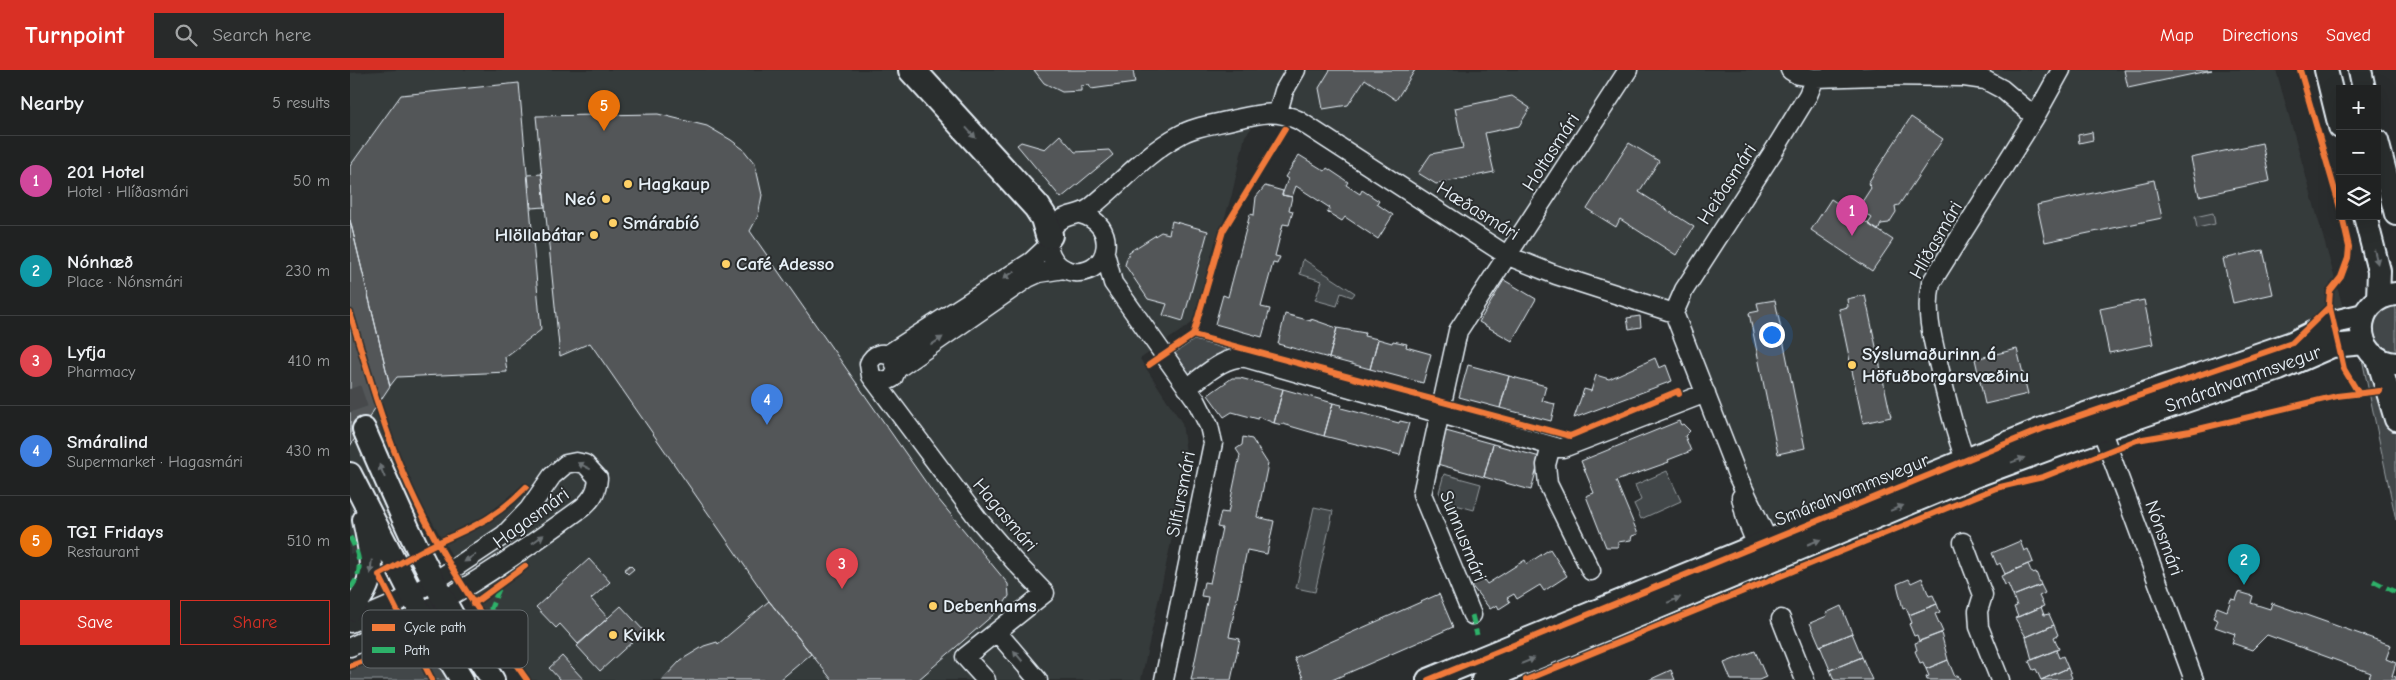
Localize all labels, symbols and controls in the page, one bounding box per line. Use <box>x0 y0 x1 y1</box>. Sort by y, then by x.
search box <box>154 13 504 58</box>
text: Turnpoint <box>25 21 124 49</box>
icon: search <box>172 21 200 49</box>
text: Search here <box>212 24 311 46</box>
text: Map <box>2160 25 2194 46</box>
text: Directions <box>2222 25 2298 46</box>
text: Saved <box>2326 25 2371 46</box>
map controls <box>2336 85 2381 220</box>
button: + <box>2336 85 2381 130</box>
pin: 5 <box>588 90 620 131</box>
text: Nearby <box>20 91 84 115</box>
text: 5 results <box>272 94 330 112</box>
street label: Holtasmári <box>1518 109 1584 195</box>
one-way arrow <box>965 126 977 138</box>
button: − <box>2336 130 2381 175</box>
street label: Heiðasmári <box>1693 140 1761 228</box>
text: 201 Hotel <box>67 161 144 183</box>
text: 1 <box>33 172 39 190</box>
text: 50 m <box>293 172 330 190</box>
place label: Hagkaup <box>638 173 710 195</box>
button: layers <box>2336 175 2381 220</box>
street label: Hæðasmári <box>1433 177 1523 245</box>
marker: Hagkaup <box>622 178 634 190</box>
text: Hotel · Hlíðasmári <box>67 183 189 201</box>
place label: Neó <box>564 188 596 210</box>
marker: Neó <box>600 193 612 205</box>
pin: 1 <box>1836 195 1868 236</box>
street label: Hlíðasmári <box>1905 197 1967 283</box>
place label: Smárabíó <box>623 212 700 234</box>
marker: Smárabíó <box>607 217 619 229</box>
place label: Hlöllabátar <box>495 224 584 246</box>
marker: Hlöllabátar <box>588 229 600 241</box>
one-way arrow <box>2372 250 2380 265</box>
text: Nónhæð <box>67 251 133 273</box>
place label: Café Adesso <box>736 253 835 275</box>
marker: Café Adesso <box>720 258 732 270</box>
text: 2 <box>32 262 40 280</box>
text: 230 m <box>285 262 330 280</box>
one-way arrow <box>1003 270 1016 280</box>
text: Place · Nónsmári <box>67 273 183 291</box>
your location <box>1759 322 1785 348</box>
one-way arrow <box>930 336 944 346</box>
street label: Smárahvammsvegur <box>2162 340 2324 417</box>
text: Lyfja <box>67 341 106 363</box>
place label: Sýslumaðurinn á Höfuðborgarsvæðinu <box>1862 343 2029 387</box>
text: 3 <box>32 352 40 370</box>
text: 410 m <box>288 352 330 370</box>
marker: Sýslumaðurinn á Höfuðborgarsvæðinu <box>1846 359 1858 371</box>
text: Pharmacy <box>67 363 136 381</box>
pin: 4 <box>751 384 783 425</box>
text: Smáralind <box>67 431 148 453</box>
text: 4 <box>32 442 40 460</box>
text: 430 m <box>286 442 330 460</box>
street label: Silfursmári <box>1162 449 1200 539</box>
street label: Smárahvammsvegur <box>1772 449 1933 531</box>
text: Supermarket · Hagasmári <box>67 453 243 471</box>
one-way arrow <box>2010 456 2025 463</box>
one-way arrow <box>577 462 592 470</box>
one-way arrow <box>378 464 386 479</box>
street label: Hagasmári <box>968 474 1042 556</box>
street label: Hagasmári <box>489 483 573 553</box>
street label: Sunnusmári <box>1435 487 1491 585</box>
street label: Nónsmári <box>2140 497 2188 579</box>
one-way arrow <box>1890 504 1905 512</box>
text: TGI Fridays <box>67 521 163 543</box>
text: 5 <box>32 532 40 550</box>
text: 510 m <box>287 532 330 550</box>
one-way arrow <box>531 534 544 545</box>
one-way arrow <box>1807 538 1822 546</box>
text: Restaurant <box>67 543 139 561</box>
pin: 2 <box>2228 544 2260 585</box>
pin: 3 <box>826 548 858 589</box>
one-way arrow <box>463 553 477 563</box>
one-way arrow <box>367 559 375 575</box>
place label: Debenhams <box>943 595 1037 617</box>
one-way arrow <box>1666 595 1681 603</box>
button: Save <box>20 600 170 645</box>
button: Share <box>180 600 330 645</box>
marker: Debenhams <box>927 600 939 612</box>
legend <box>362 610 528 668</box>
text: Cycle path <box>404 619 466 636</box>
place label: Kvikk <box>623 624 666 646</box>
marker: Kvikk <box>607 629 619 641</box>
text: Path <box>404 642 430 659</box>
one-way arrow <box>1012 650 1023 663</box>
one-way arrow <box>1521 657 1536 665</box>

